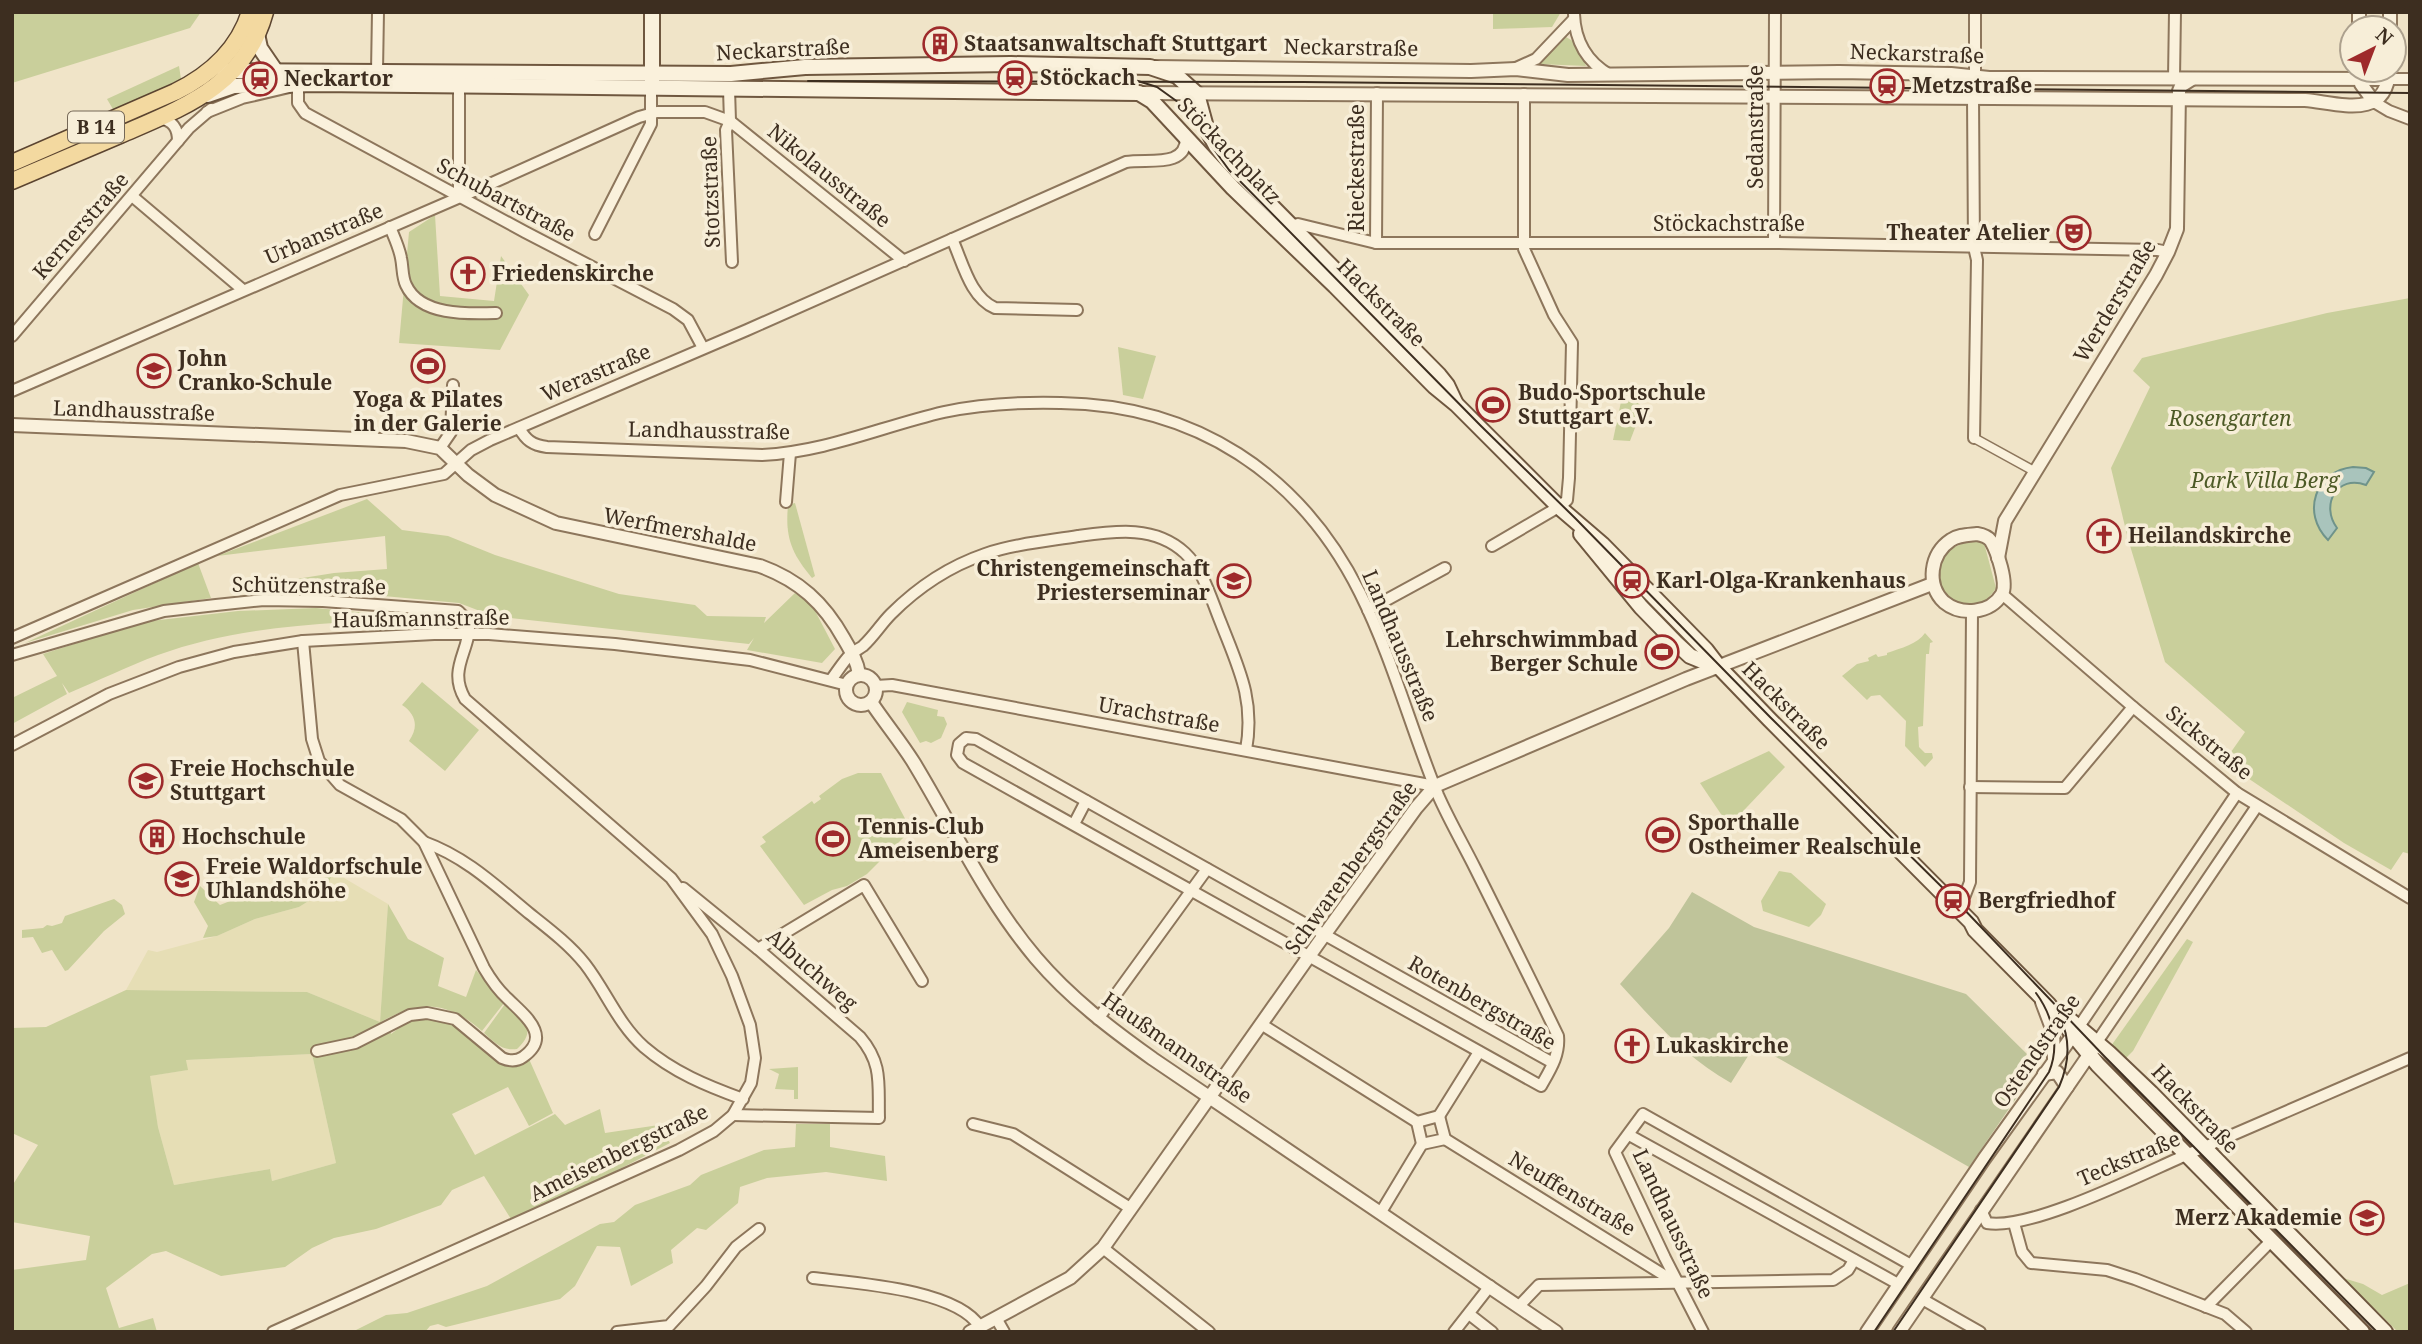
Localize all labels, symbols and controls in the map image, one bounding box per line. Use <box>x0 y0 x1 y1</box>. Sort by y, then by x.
north arrow <box>2338 14 2408 84</box>
text: N <box>2370 22 2399 51</box>
building icon: Staatsanwaltschaft Stuttgart <box>921 25 959 63</box>
place label: Staatsanwaltschaft Stuttgart <box>964 29 1268 57</box>
street label: Neckarstraße <box>715 31 851 67</box>
street label: Neckarstraße <box>1283 32 1419 62</box>
street label: Neckarstraße <box>1849 37 1985 69</box>
station icon: Stöckach <box>996 59 1034 97</box>
station icon: Neckartor <box>241 60 279 98</box>
place label: Stöckach <box>1040 63 1136 91</box>
place label: Neckartor <box>284 64 393 92</box>
street label: Sedanstraße <box>1741 65 1769 189</box>
station icon: Metzstraße <box>1868 67 1906 105</box>
place label: Metzstraße <box>1912 71 2032 99</box>
street label: Stöckachplatz <box>1172 91 1288 210</box>
street label: Rieckestraße <box>1342 104 1370 232</box>
road number: B 14 <box>68 111 124 142</box>
street label: Nikolausstraße <box>762 117 897 234</box>
street label: Stotzstraße <box>694 136 726 249</box>
street label: Schubartstraße <box>432 151 581 247</box>
street label: Kernerstraße <box>26 166 134 285</box>
street label: Urbanstraße <box>260 196 387 271</box>
street label: Stöckachstraße <box>1653 209 1805 237</box>
theatre icon: Theater Atelier <box>2055 214 2093 252</box>
place label: Theater Atelier <box>1887 218 2050 246</box>
street label: Werderstraße <box>2066 234 2162 367</box>
street label: Hackstraße <box>1331 252 1432 353</box>
church icon: Friedenskirche <box>449 255 487 293</box>
place label: Friedenskirche <box>492 259 654 287</box>
street label: Werastraße <box>537 336 655 408</box>
place label: John Cranko-Schule <box>177 344 332 396</box>
sports icon: Yoga & Pilates in der Galerie <box>409 347 447 385</box>
school or university icon: John Cranko-Schule <box>135 352 173 390</box>
place label: Budo-Sportschule Stuttgart e.V. <box>1518 378 1706 430</box>
place label: Yoga & Pilates in der Galerie <box>353 385 503 437</box>
sports icon: Budo-Sportschule Stuttgart e.V. <box>1474 386 1512 424</box>
street label: Landhausstraße <box>52 393 216 427</box>
park label: Rosengarten <box>2168 404 2292 432</box>
street label: Landhausstraße <box>628 415 790 445</box>
park label: Park Villa Berg <box>2190 466 2341 494</box>
street label: Werfmershalde <box>601 500 759 558</box>
church icon: Heilandskirche <box>2085 517 2123 555</box>
place label: Heilandskirche <box>2128 521 2291 549</box>
place label: Christengemeinschaft Priesterseminar <box>976 554 1210 606</box>
school or university icon: Christengemeinschaft Priesterseminar <box>1215 562 1253 600</box>
station icon: Karl-Olga-Krankenhaus <box>1613 562 1651 600</box>
street label: Landhausstraße <box>1356 565 1446 726</box>
place label: Karl-Olga-Krankenhaus <box>1656 566 1906 594</box>
street label: Schützenstraße <box>232 570 386 600</box>
street label: Haußmannstraße <box>332 602 510 634</box>
place label: Lehrschwimmbad Berger Schule <box>1445 625 1638 677</box>
sports icon: Lehrschwimmbad Berger Schule <box>1643 633 1681 671</box>
street label: Hackstraße <box>1736 655 1837 756</box>
street label: Urachstraße <box>1096 690 1222 738</box>
street label: Sickstraße <box>2161 699 2259 786</box>
place label: Freie Hochschule Stuttgart <box>170 754 355 806</box>
school or university icon: Freie Hochschule Stuttgart <box>127 762 165 800</box>
street label: Schwarenbergstraße <box>1278 775 1423 960</box>
place label: Sporthalle Ostheimer Realschule <box>1688 808 1921 860</box>
place label: Tennis-Club Ameisenberg <box>858 812 999 864</box>
sports icon: Sporthalle Ostheimer Realschule <box>1644 816 1682 854</box>
building icon: Hochschule <box>138 818 176 856</box>
sports icon: Tennis-Club Ameisenberg <box>814 820 852 858</box>
place label: Hochschule <box>182 822 306 850</box>
place label: Freie Waldorfschule Uhlandshöhe <box>206 852 423 904</box>
school or university icon: Freie Waldorfschule Uhlandshöhe <box>163 860 201 898</box>
station icon: Bergfriedhof <box>1934 882 1972 920</box>
place label: Bergfriedhof <box>1978 886 2117 914</box>
street label: Albuchweg <box>761 922 865 1017</box>
street label: Rotenbergstraße <box>1403 948 1562 1056</box>
street label: Haußmannstraße <box>1097 985 1258 1109</box>
street label: Ostendstraße <box>1987 988 2086 1113</box>
church icon: Lukaskirche <box>1613 1027 1651 1065</box>
place label: Lukaskirche <box>1656 1031 1789 1059</box>
street label: Hackstraße <box>2146 1058 2245 1159</box>
street label: Ameisenbergstraße <box>525 1097 712 1207</box>
street label: Teckstraße <box>2073 1124 2184 1192</box>
street label: Neuffenstraße <box>1504 1144 1641 1242</box>
street label: Landhausstraße <box>1627 1144 1721 1303</box>
school or university icon: Merz Akademie <box>2348 1199 2386 1237</box>
place label: Merz Akademie <box>2175 1203 2342 1231</box>

